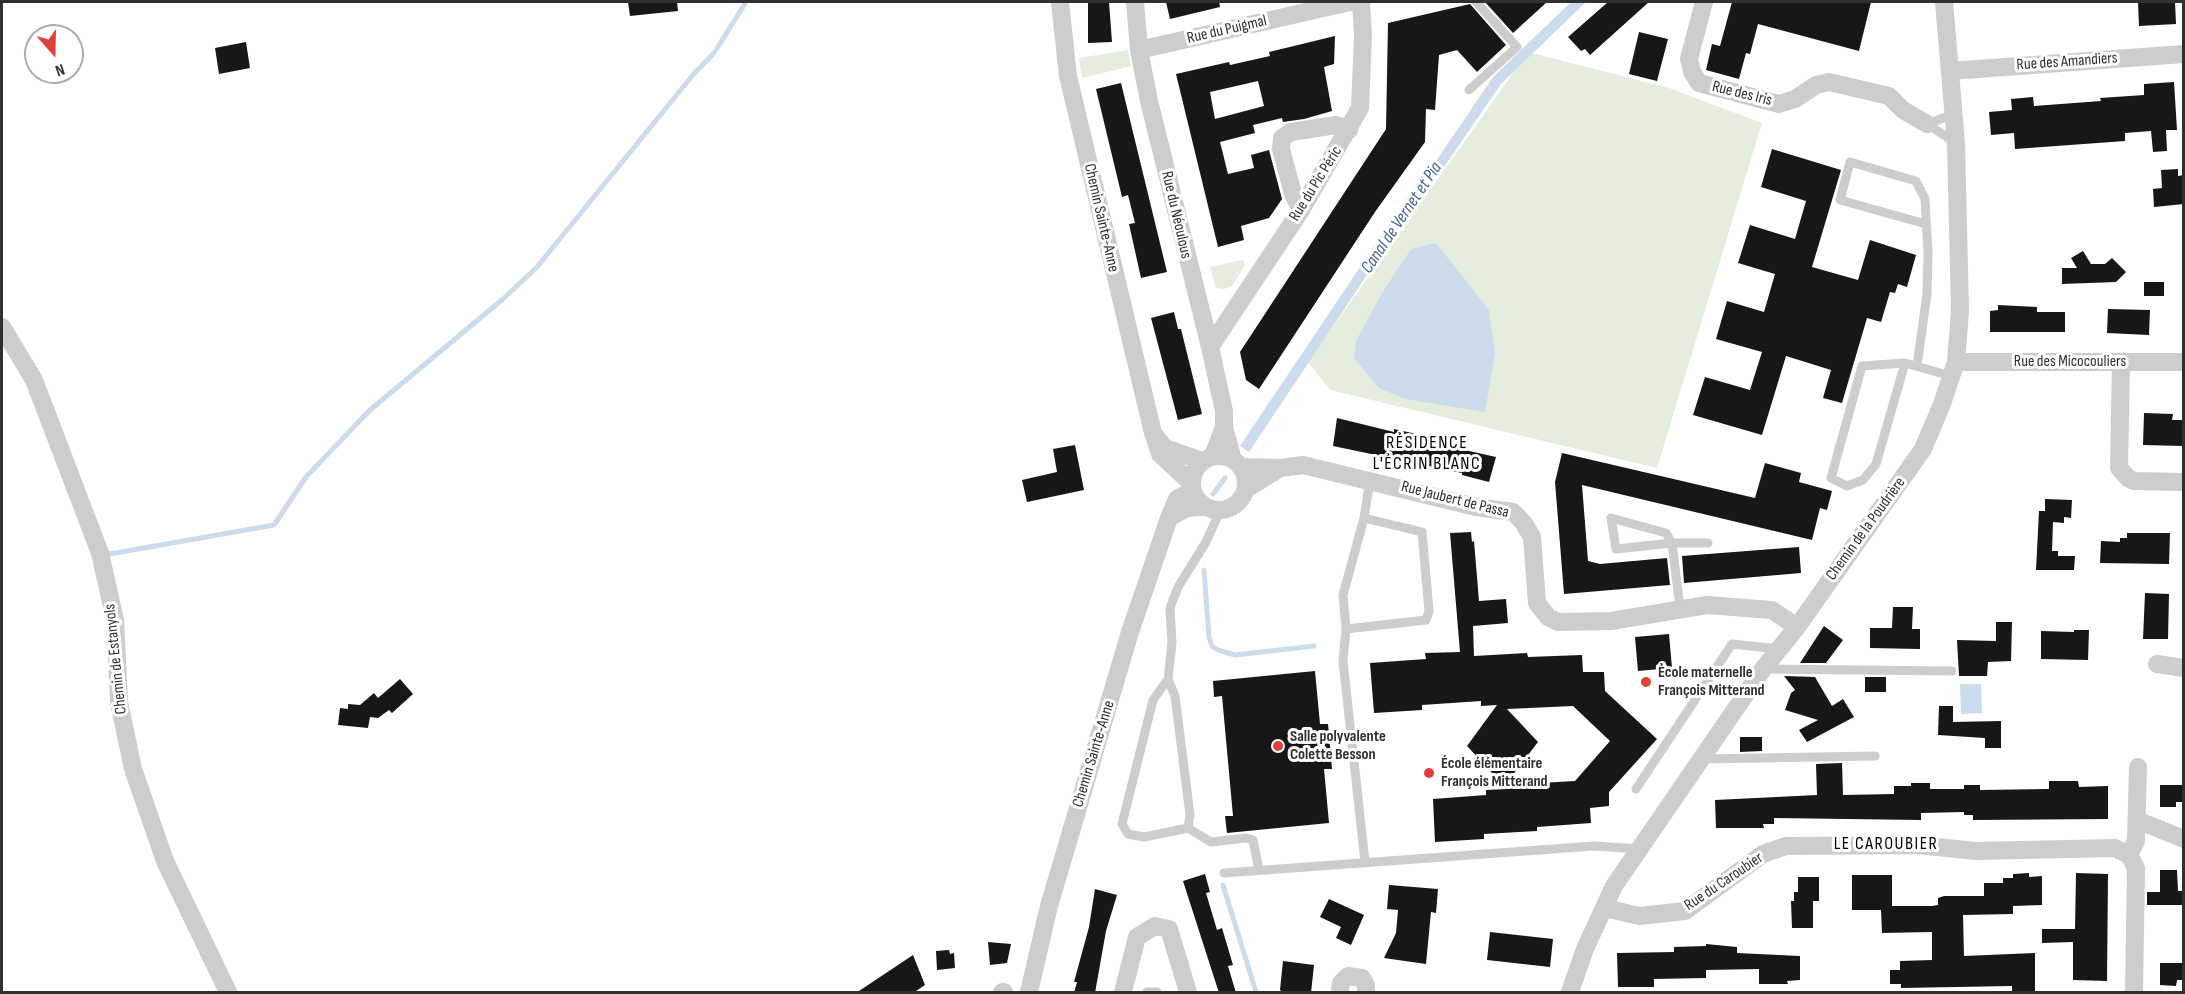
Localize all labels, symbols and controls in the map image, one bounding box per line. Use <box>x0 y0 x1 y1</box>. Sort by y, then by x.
street label: Rue du Puigmal <box>1185 12 1269 48</box>
north arrow <box>24 24 84 84</box>
street label: Rue des Amandiers <box>2016 49 2118 75</box>
text: N <box>52 59 67 80</box>
street label: Rue des Iris <box>1710 77 1774 111</box>
street label: Rue du Pic Péric <box>1285 143 1347 225</box>
water label: Canal de Vernet et Pia <box>1357 158 1447 278</box>
street label: Chemin Sainte-Anne <box>1079 162 1123 274</box>
street label: Rue du Néoulous <box>1157 170 1195 260</box>
street label: Rue des Micocouliers <box>2014 352 2126 372</box>
district label: RÉSIDENCE L'ÉCRIN BLANC <box>1373 432 1481 474</box>
street label: Chemin de la Poudrière <box>1822 474 1910 584</box>
street label: Rue Jaubert de Passa <box>1399 477 1511 523</box>
street label: Chemin de Estanyols <box>101 603 131 715</box>
place label: École maternelle François Mitterand <box>1658 663 1765 701</box>
marker: École maternelle François Mitterand <box>1639 675 1653 689</box>
street label: Chemin Sainte-Anne <box>1069 698 1119 810</box>
place label: Salle polyvalente Colette Besson <box>1290 727 1386 765</box>
marker: Salle polyvalente Colette Besson <box>1271 739 1285 753</box>
place label: École élémentaire François Mitterand <box>1441 754 1548 792</box>
marker: École élémentaire François Mitterand <box>1422 766 1436 780</box>
district label: LE CAROUBIER <box>1834 833 1938 855</box>
street label: Rue du Caroubier <box>1681 849 1767 915</box>

